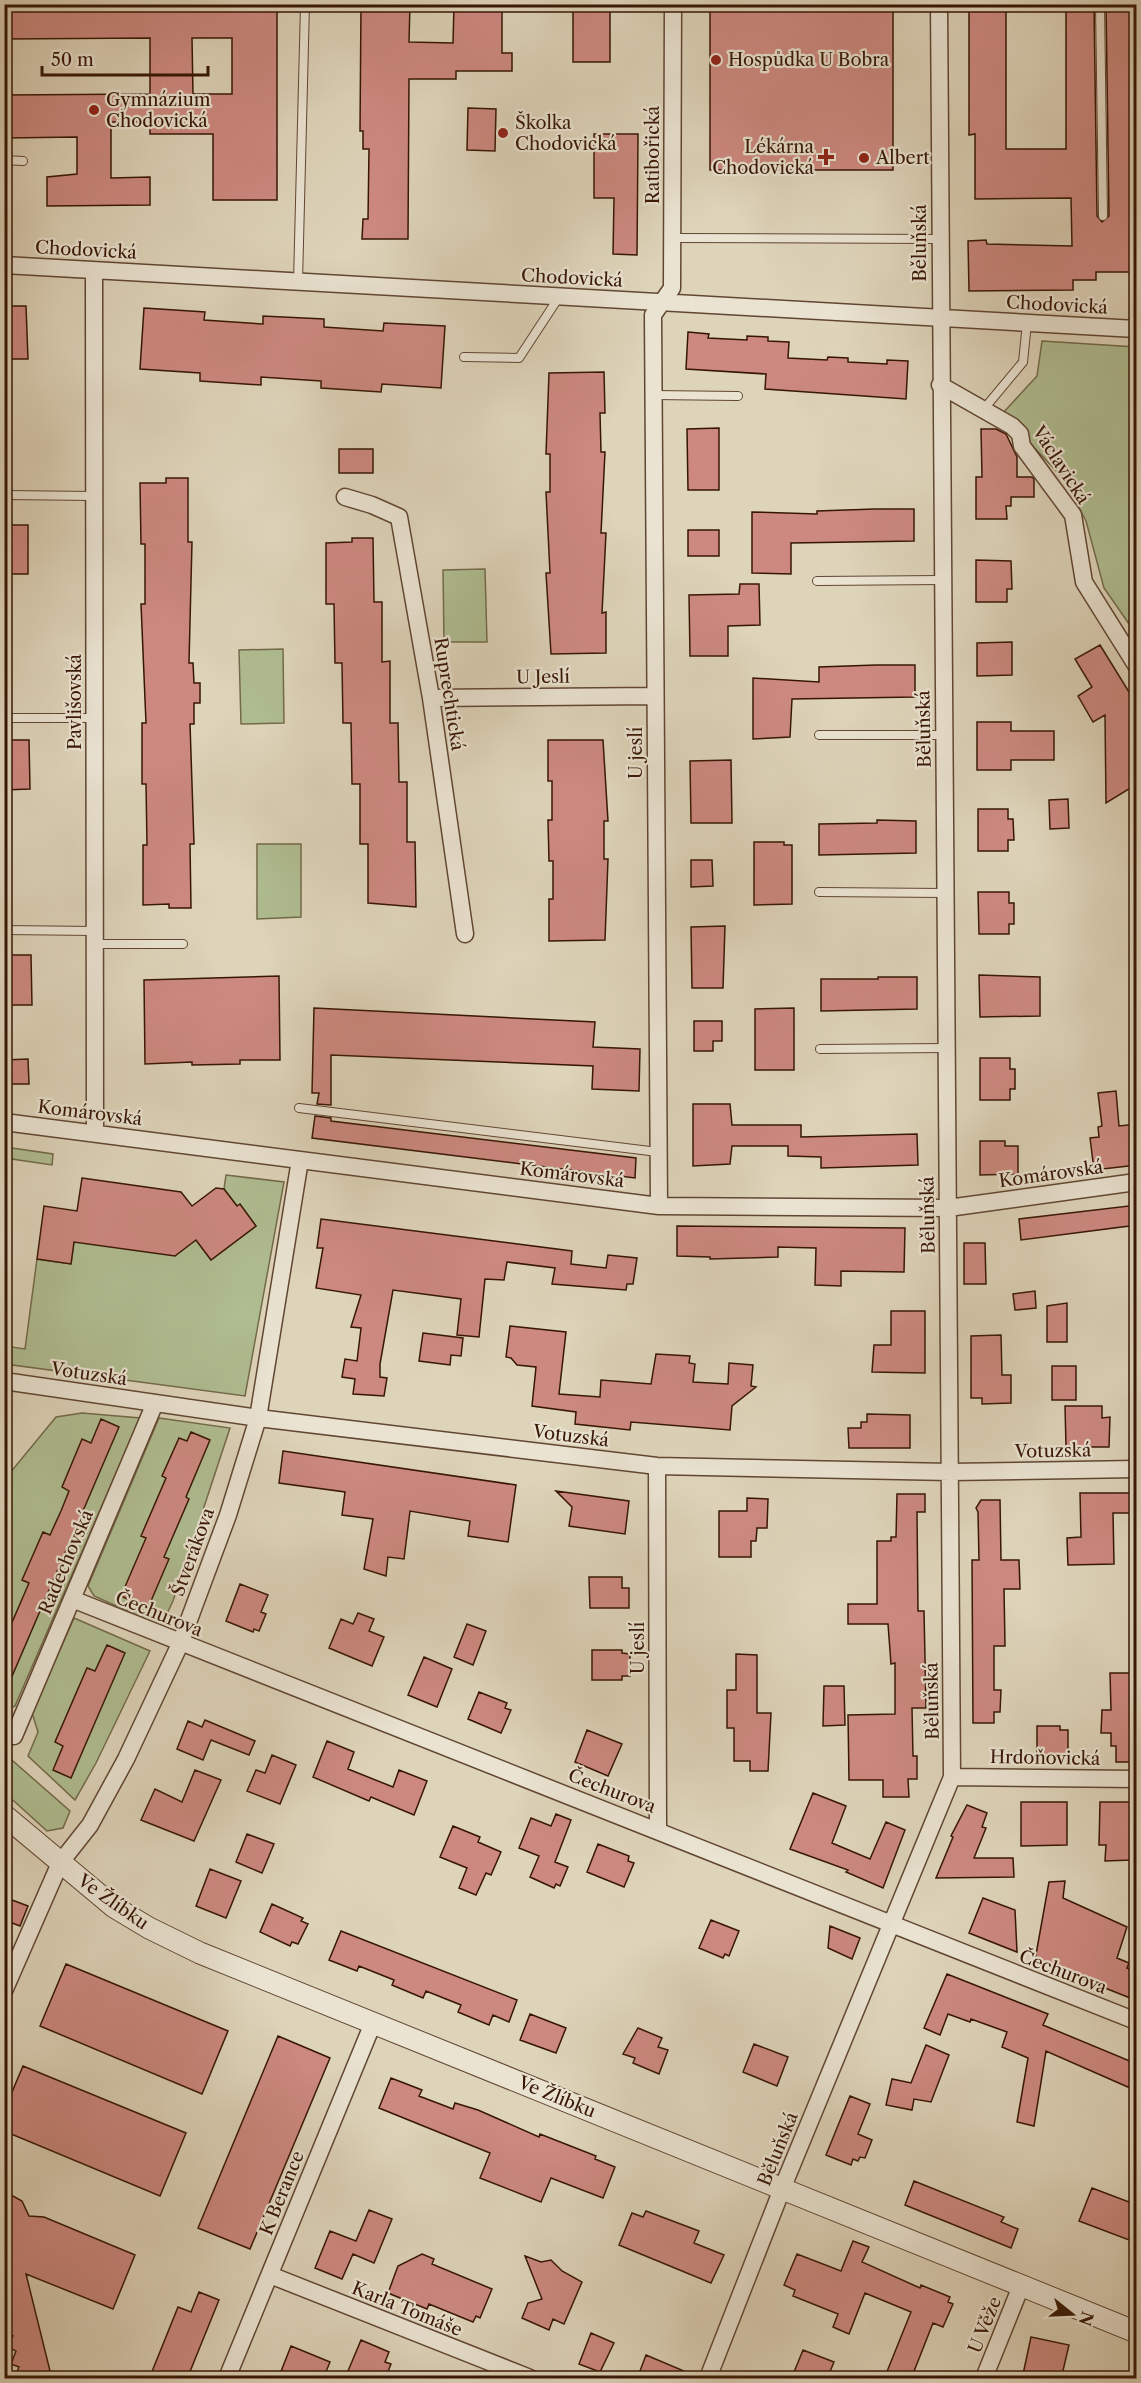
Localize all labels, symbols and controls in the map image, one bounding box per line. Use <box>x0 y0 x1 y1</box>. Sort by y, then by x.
scale bar <box>42 39 208 77</box>
text: 50 m <box>51 49 94 71</box>
place label: Hospůdka U Bobra <box>728 49 890 71</box>
marker: Hospůdka U Bobra <box>709 53 723 67</box>
place label: Gymnázium Chodovická <box>106 89 211 132</box>
marker: Gymnázium Chodovická <box>87 103 101 117</box>
street label: Ratibořická <box>642 105 664 204</box>
place label: Školka Chodovická <box>515 110 617 155</box>
marker: Školka Chodovická <box>496 126 510 140</box>
place label: Lékárna Chodovická <box>712 136 814 179</box>
place label: Albert <box>875 147 930 169</box>
marker: Lékárna Chodovická <box>819 150 833 164</box>
marker: Albert <box>857 151 871 165</box>
street label: Běluňská <box>909 204 931 282</box>
street label: Chodovická <box>35 236 138 264</box>
street label: Chodovická <box>521 264 624 292</box>
street label: Chodovická <box>1006 291 1109 319</box>
street label: Václavická <box>1027 421 1095 509</box>
street label: Ruprechtická <box>429 636 469 753</box>
street label: Pavlišovská <box>64 653 86 750</box>
street label: U Jeslí <box>516 666 570 688</box>
street label: Běluňská <box>912 690 936 768</box>
street label: U jeslí <box>625 726 647 779</box>
street label: Komárovská <box>36 1096 144 1130</box>
street label: Komárovská <box>997 1156 1105 1192</box>
street label: Komárovská <box>518 1158 626 1192</box>
street label: Běluňská <box>916 1176 940 1254</box>
street label: Votuzská <box>49 1358 129 1390</box>
street label: Votuzská <box>531 1420 611 1452</box>
street label: Votuzská <box>1014 1439 1092 1463</box>
street label: Štverákova <box>165 1504 219 1599</box>
street label: Radechovská <box>34 1506 98 1618</box>
street label: Čechurova <box>112 1585 207 1642</box>
street label: U jeslí <box>627 1621 649 1674</box>
street label: Běluňská <box>920 1662 944 1740</box>
street label: Hrdoňovická <box>990 1746 1101 1770</box>
street label: Čechurova <box>565 1762 660 1818</box>
street label: Ve Žlíbku <box>72 1867 154 1934</box>
street label: Čechurova <box>1016 1943 1111 1999</box>
street label: Ve Žlíbku <box>514 2069 600 2122</box>
street label: Běluňská <box>753 2108 803 2189</box>
street label: K Berance <box>255 2148 309 2238</box>
street label: Karla Tomáše <box>349 2277 465 2341</box>
north arrow <box>1042 2284 1102 2344</box>
street label: U Věže <box>964 2294 1006 2356</box>
text: N <box>1075 2309 1098 2328</box>

